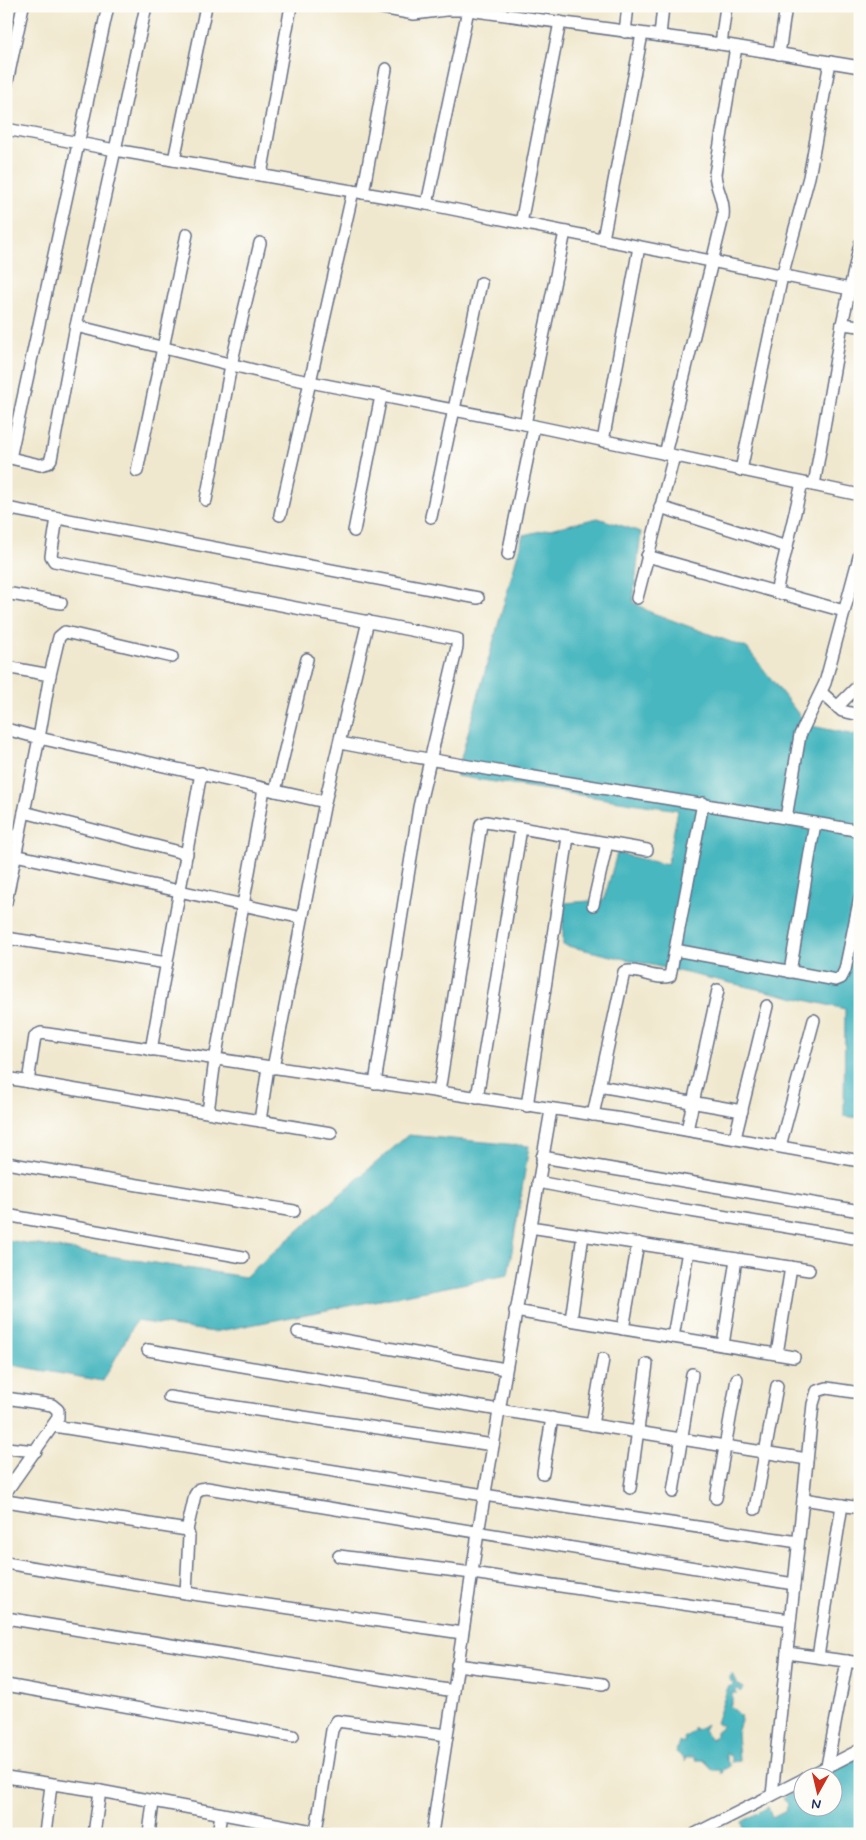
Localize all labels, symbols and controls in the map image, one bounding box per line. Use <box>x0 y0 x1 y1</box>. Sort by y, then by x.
north arrow <box>794 1768 844 1818</box>
text: N <box>810 1794 822 1813</box>

